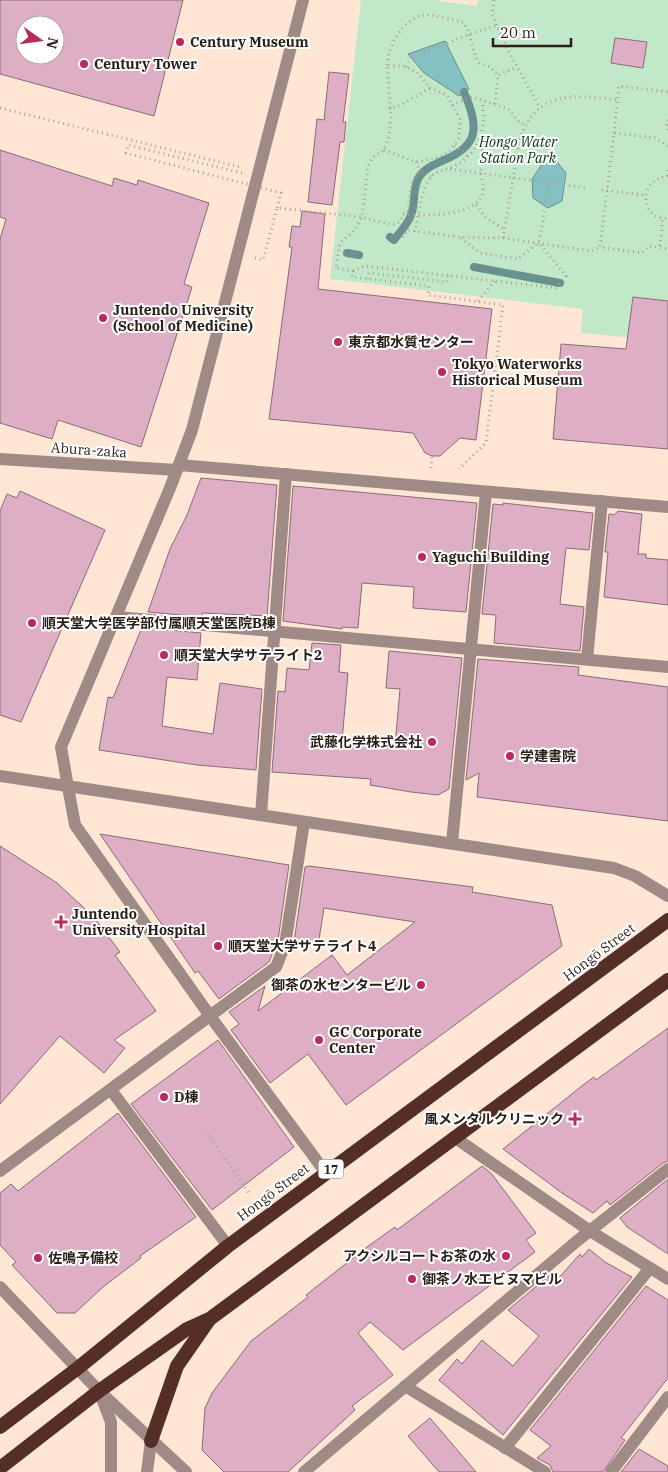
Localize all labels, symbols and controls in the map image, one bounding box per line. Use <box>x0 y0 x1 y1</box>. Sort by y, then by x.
north arrow <box>15 15 65 65</box>
scale bar <box>493 15 570 47</box>
text: 20 m <box>500 23 536 42</box>
place label: Century Museum <box>190 33 309 51</box>
text: N <box>43 36 63 51</box>
marker: Century Museum <box>174 36 186 48</box>
place label: Century Tower <box>94 55 197 73</box>
marker: Century Tower <box>78 58 90 70</box>
park label: Hongo Water Station Park <box>478 133 558 167</box>
place label: Juntendo University (School of Medicine) <box>113 301 253 335</box>
marker: Juntendo University (School of Medicine) <box>97 312 109 324</box>
place label: 東京都水質センター <box>348 333 474 351</box>
marker: 東京都水質センター <box>332 336 344 348</box>
place label: Tokyo Waterworks Historical Museum <box>452 355 583 389</box>
marker: Tokyo Waterworks Historical Museum <box>436 366 448 378</box>
street label: Abura-zaka <box>50 438 128 462</box>
place label: Yaguchi Building <box>432 548 550 566</box>
marker: Yaguchi Building <box>416 551 428 563</box>
place label: 順天堂大学医学部付属順天堂医院B棟 <box>42 614 276 632</box>
marker: 順天堂大学医学部付属順天堂医院B棟 <box>26 617 38 629</box>
place label: 順天堂大学サテライト2 <box>174 646 322 664</box>
marker: 順天堂大学サテライト2 <box>158 649 170 661</box>
place label: 武藤化学株式会社 <box>310 733 422 751</box>
marker: 武藤化学株式会社 <box>426 736 438 748</box>
place label: 学建書院 <box>520 747 576 765</box>
marker: 学建書院 <box>504 750 516 762</box>
place label: Juntendo University Hospital <box>72 905 206 939</box>
marker: Juntendo University Hospital <box>54 915 68 929</box>
street label: Hongō Street <box>559 919 639 985</box>
place label: 順天堂大学サテライト4 <box>228 937 376 955</box>
marker: 順天堂大学サテライト4 <box>212 940 224 952</box>
place label: 御茶の水センタービル <box>271 976 411 994</box>
marker: 御茶の水センタービル <box>415 979 427 991</box>
place label: GC Corporate Center <box>329 1023 422 1057</box>
marker: GC Corporate Center <box>313 1034 325 1046</box>
place label: D棟 <box>174 1088 199 1106</box>
marker: D棟 <box>158 1091 170 1103</box>
place label: 風メンタルクリニック <box>424 1110 564 1128</box>
marker: 風メンタルクリニック <box>568 1112 582 1126</box>
street label: Hongō Street <box>233 1159 313 1225</box>
road number: 17 <box>318 1160 344 1178</box>
place label: アクシルコートお茶の水 <box>343 1247 496 1265</box>
place label: 佐鳴予備校 <box>48 1249 118 1267</box>
marker: アクシルコートお茶の水 <box>500 1250 512 1262</box>
marker: 佐鳴予備校 <box>32 1252 44 1264</box>
place label: 御茶ノ水エビヌマビル <box>422 1270 562 1288</box>
marker: 御茶ノ水エビヌマビル <box>406 1273 418 1285</box>

